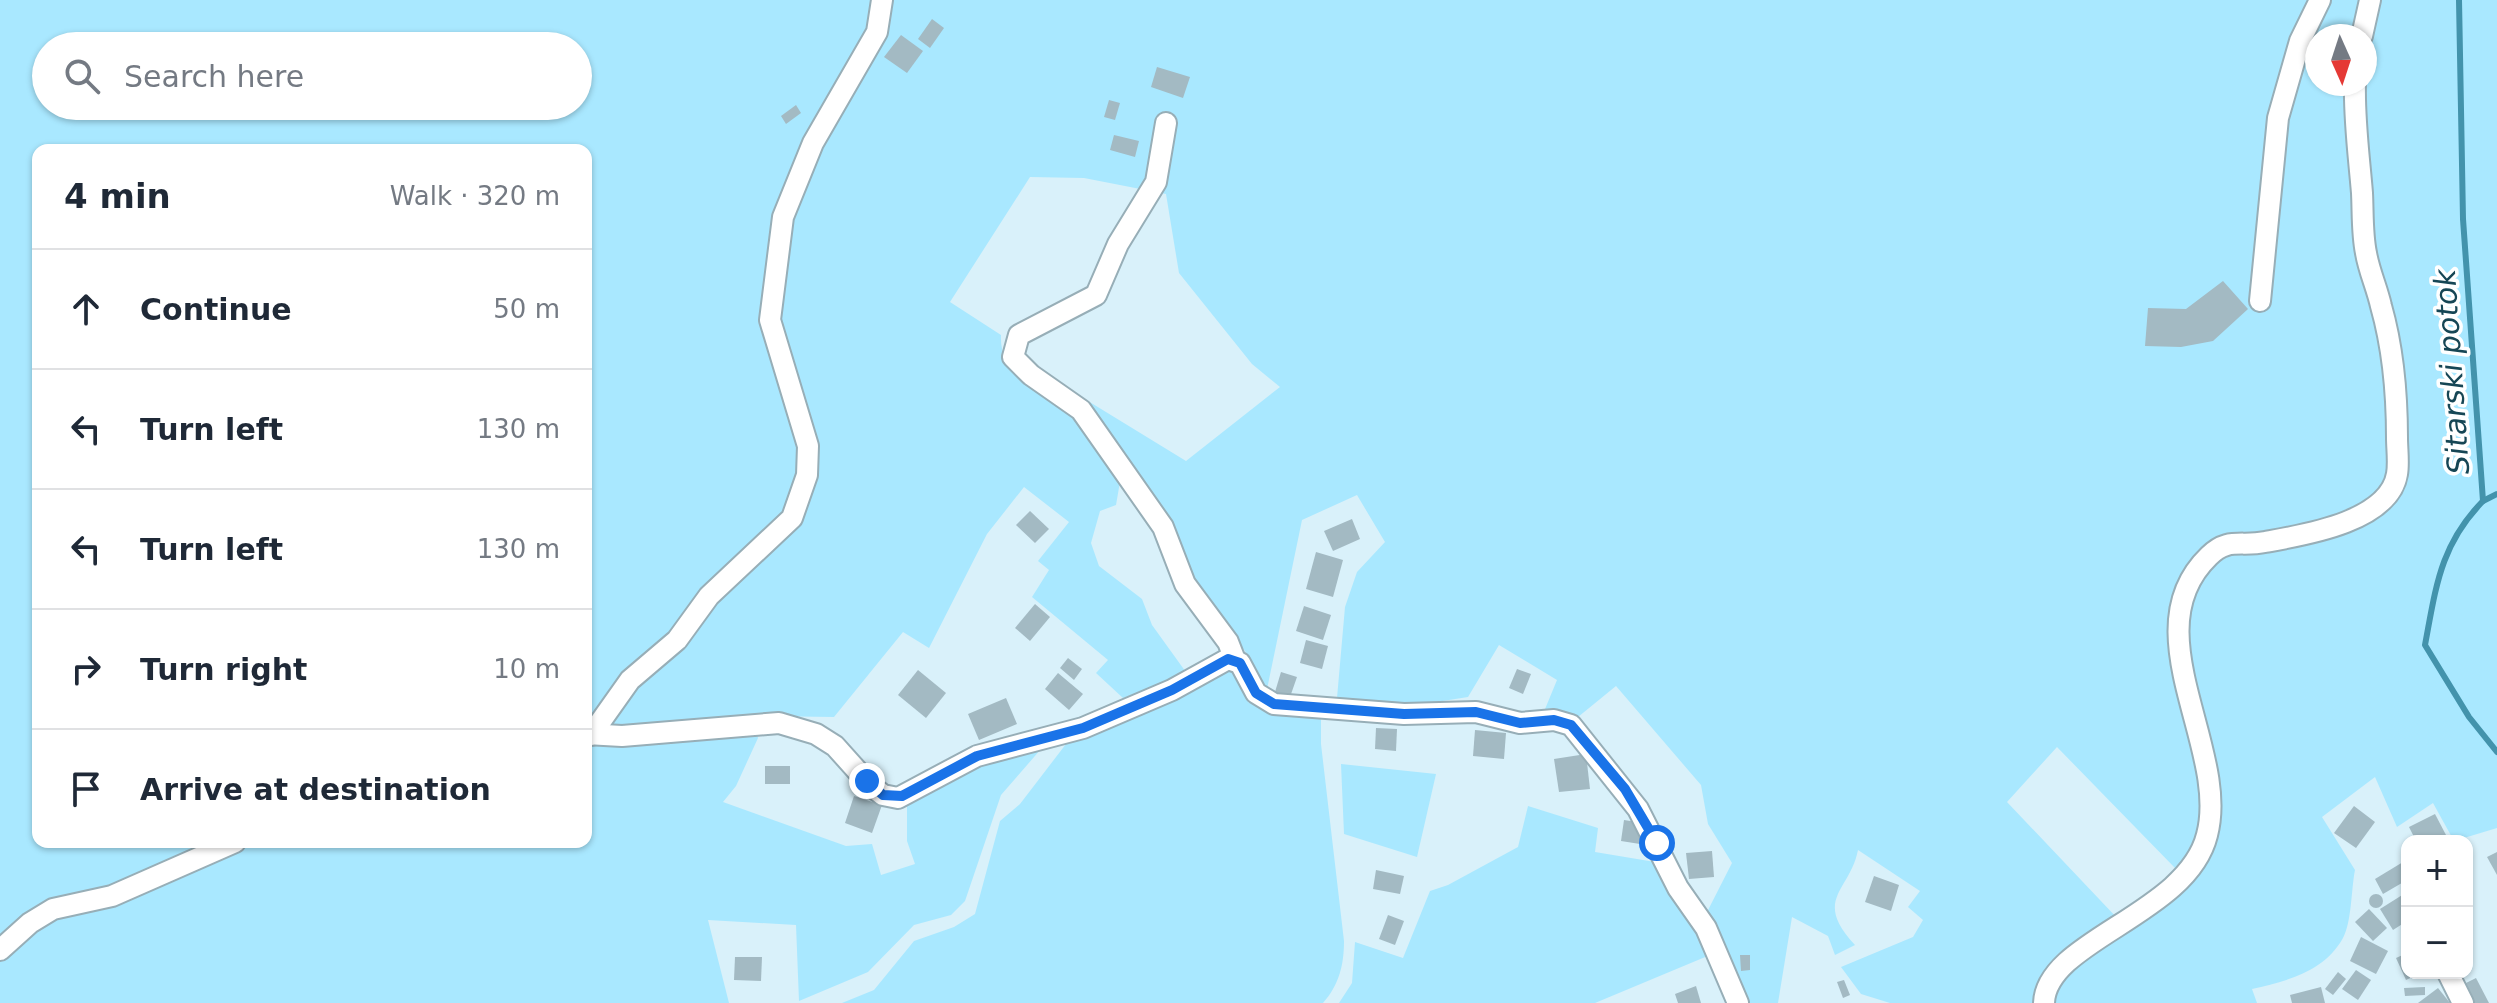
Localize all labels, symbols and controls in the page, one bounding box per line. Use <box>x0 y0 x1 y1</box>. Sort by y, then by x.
north arrow <box>2305 24 2377 96</box>
search box <box>32 32 592 120</box>
icon: search <box>60 54 104 98</box>
text: Search here <box>124 59 304 94</box>
text: 4 min <box>64 176 171 216</box>
text: Walk · 320 m <box>390 181 560 211</box>
water label: Sitarski potok <box>2427 267 2476 476</box>
icon: ahead <box>64 287 108 331</box>
text: Continue <box>140 292 292 327</box>
text: 50 m <box>493 294 560 324</box>
icon: left <box>64 407 108 451</box>
text: Turn left <box>140 412 283 447</box>
text: 130 m <box>477 414 560 444</box>
icon: left <box>64 527 108 571</box>
text: Turn left <box>140 532 283 567</box>
text: 130 m <box>477 534 560 564</box>
icon: right <box>64 647 108 691</box>
text: Turn right <box>140 652 307 687</box>
text: 10 m <box>493 654 560 684</box>
route end <box>849 763 885 799</box>
icon: arrive <box>64 767 108 811</box>
text: Arrive at destination <box>140 772 491 807</box>
route start <box>1639 825 1675 861</box>
map controls <box>2401 835 2473 979</box>
button: + <box>2401 835 2473 907</box>
button: − <box>2401 907 2473 979</box>

